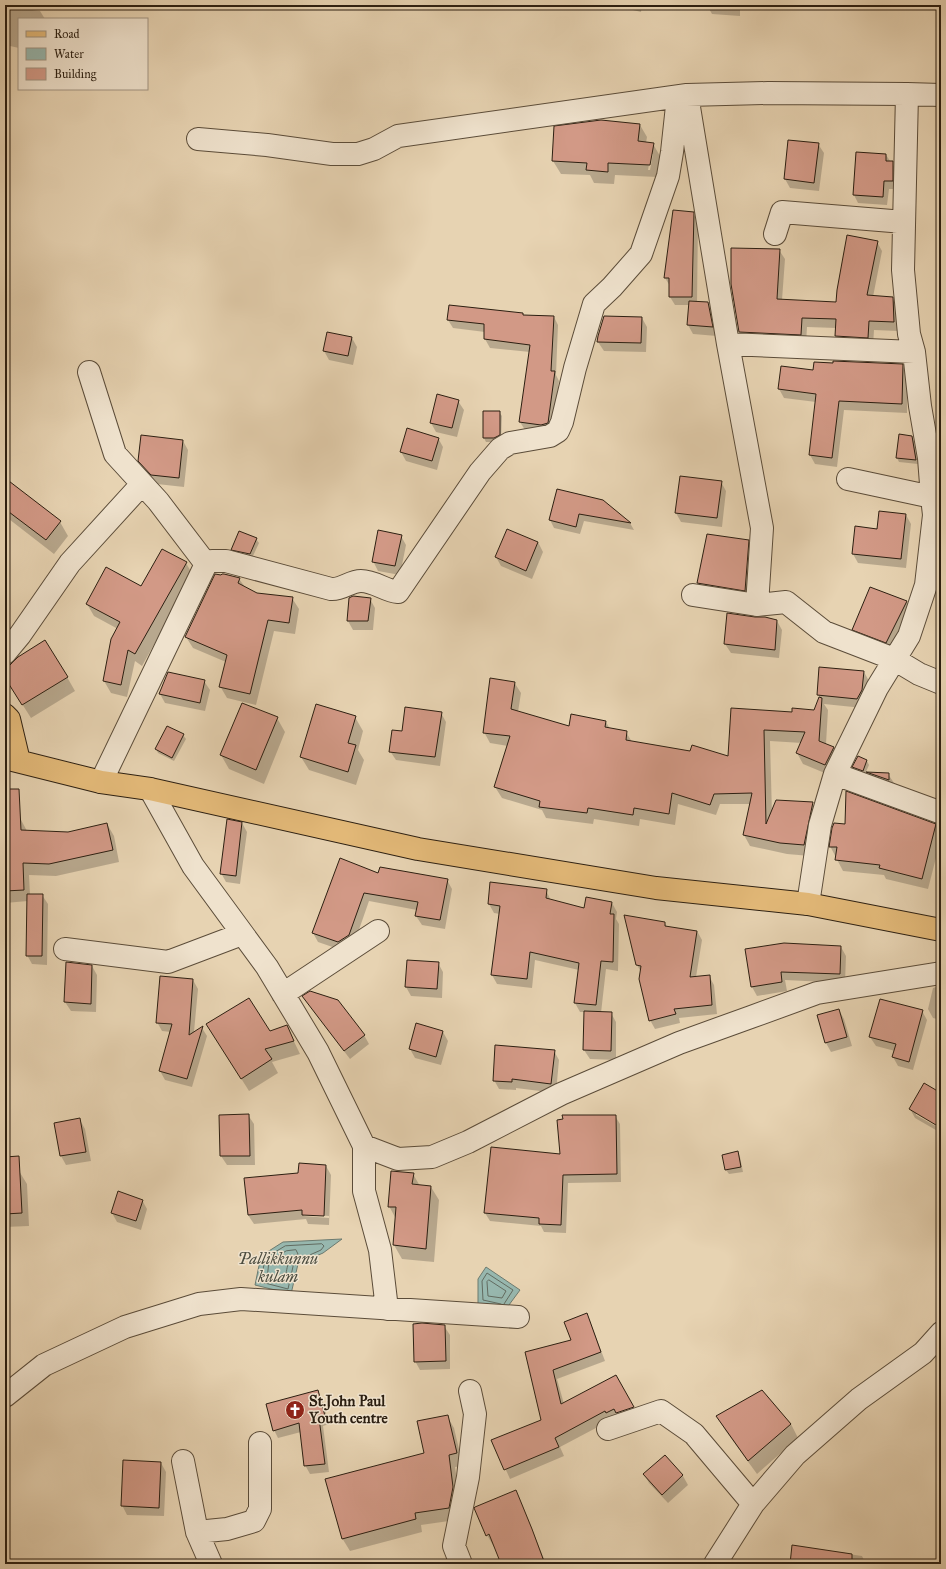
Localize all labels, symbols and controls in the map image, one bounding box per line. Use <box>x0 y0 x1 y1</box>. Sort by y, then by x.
legend <box>18 18 148 90</box>
text: Road <box>54 27 80 41</box>
text: Water <box>54 47 84 61</box>
text: Building <box>54 67 97 82</box>
water label: Pallikkunnu kulam <box>238 1249 318 1286</box>
place label: St.John Paul Youth centre <box>308 1392 388 1427</box>
church icon: St.John Paul Youth centre <box>284 1399 306 1421</box>

